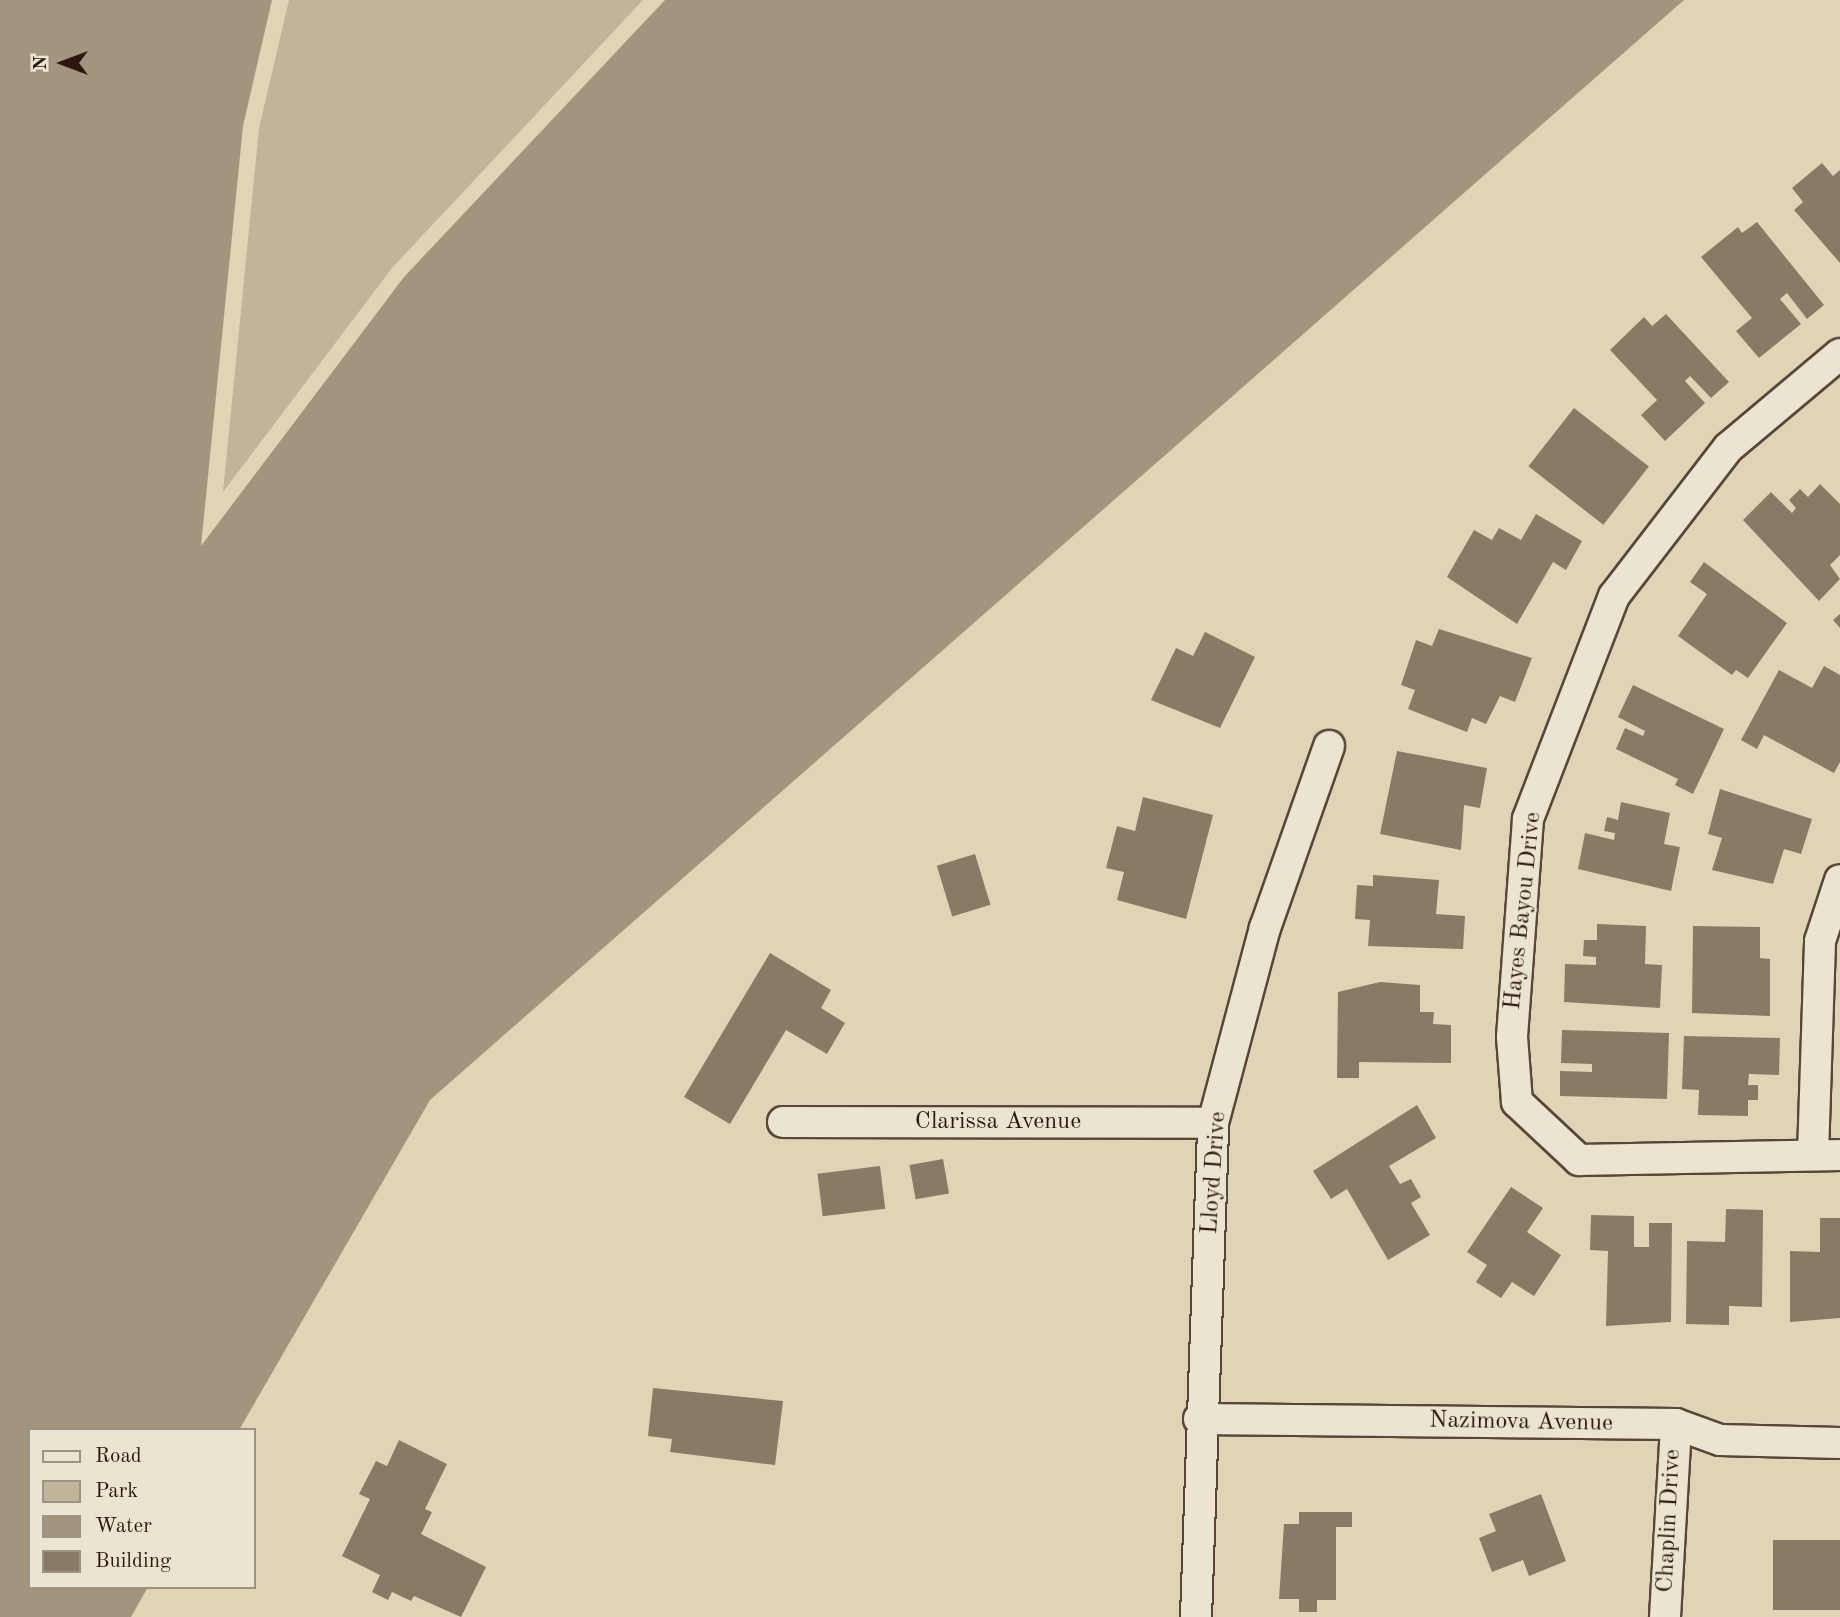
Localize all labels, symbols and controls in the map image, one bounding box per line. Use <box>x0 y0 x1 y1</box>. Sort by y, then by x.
north arrow <box>28 28 98 98</box>
text: N <box>32 56 51 70</box>
street label: Hayes Bayou Drive <box>1499 811 1549 1011</box>
street label: Clarissa Avenue <box>915 1109 1081 1137</box>
street label: Lloyd Drive <box>1196 1111 1234 1235</box>
street label: Nazimova Avenue <box>1429 1407 1613 1439</box>
legend <box>28 1428 256 1589</box>
text: Road <box>95 1446 142 1467</box>
street label: Chaplin Drive <box>1652 1448 1688 1594</box>
text: Park <box>95 1481 138 1502</box>
text: Water <box>95 1516 152 1537</box>
text: Building <box>95 1551 171 1572</box>

